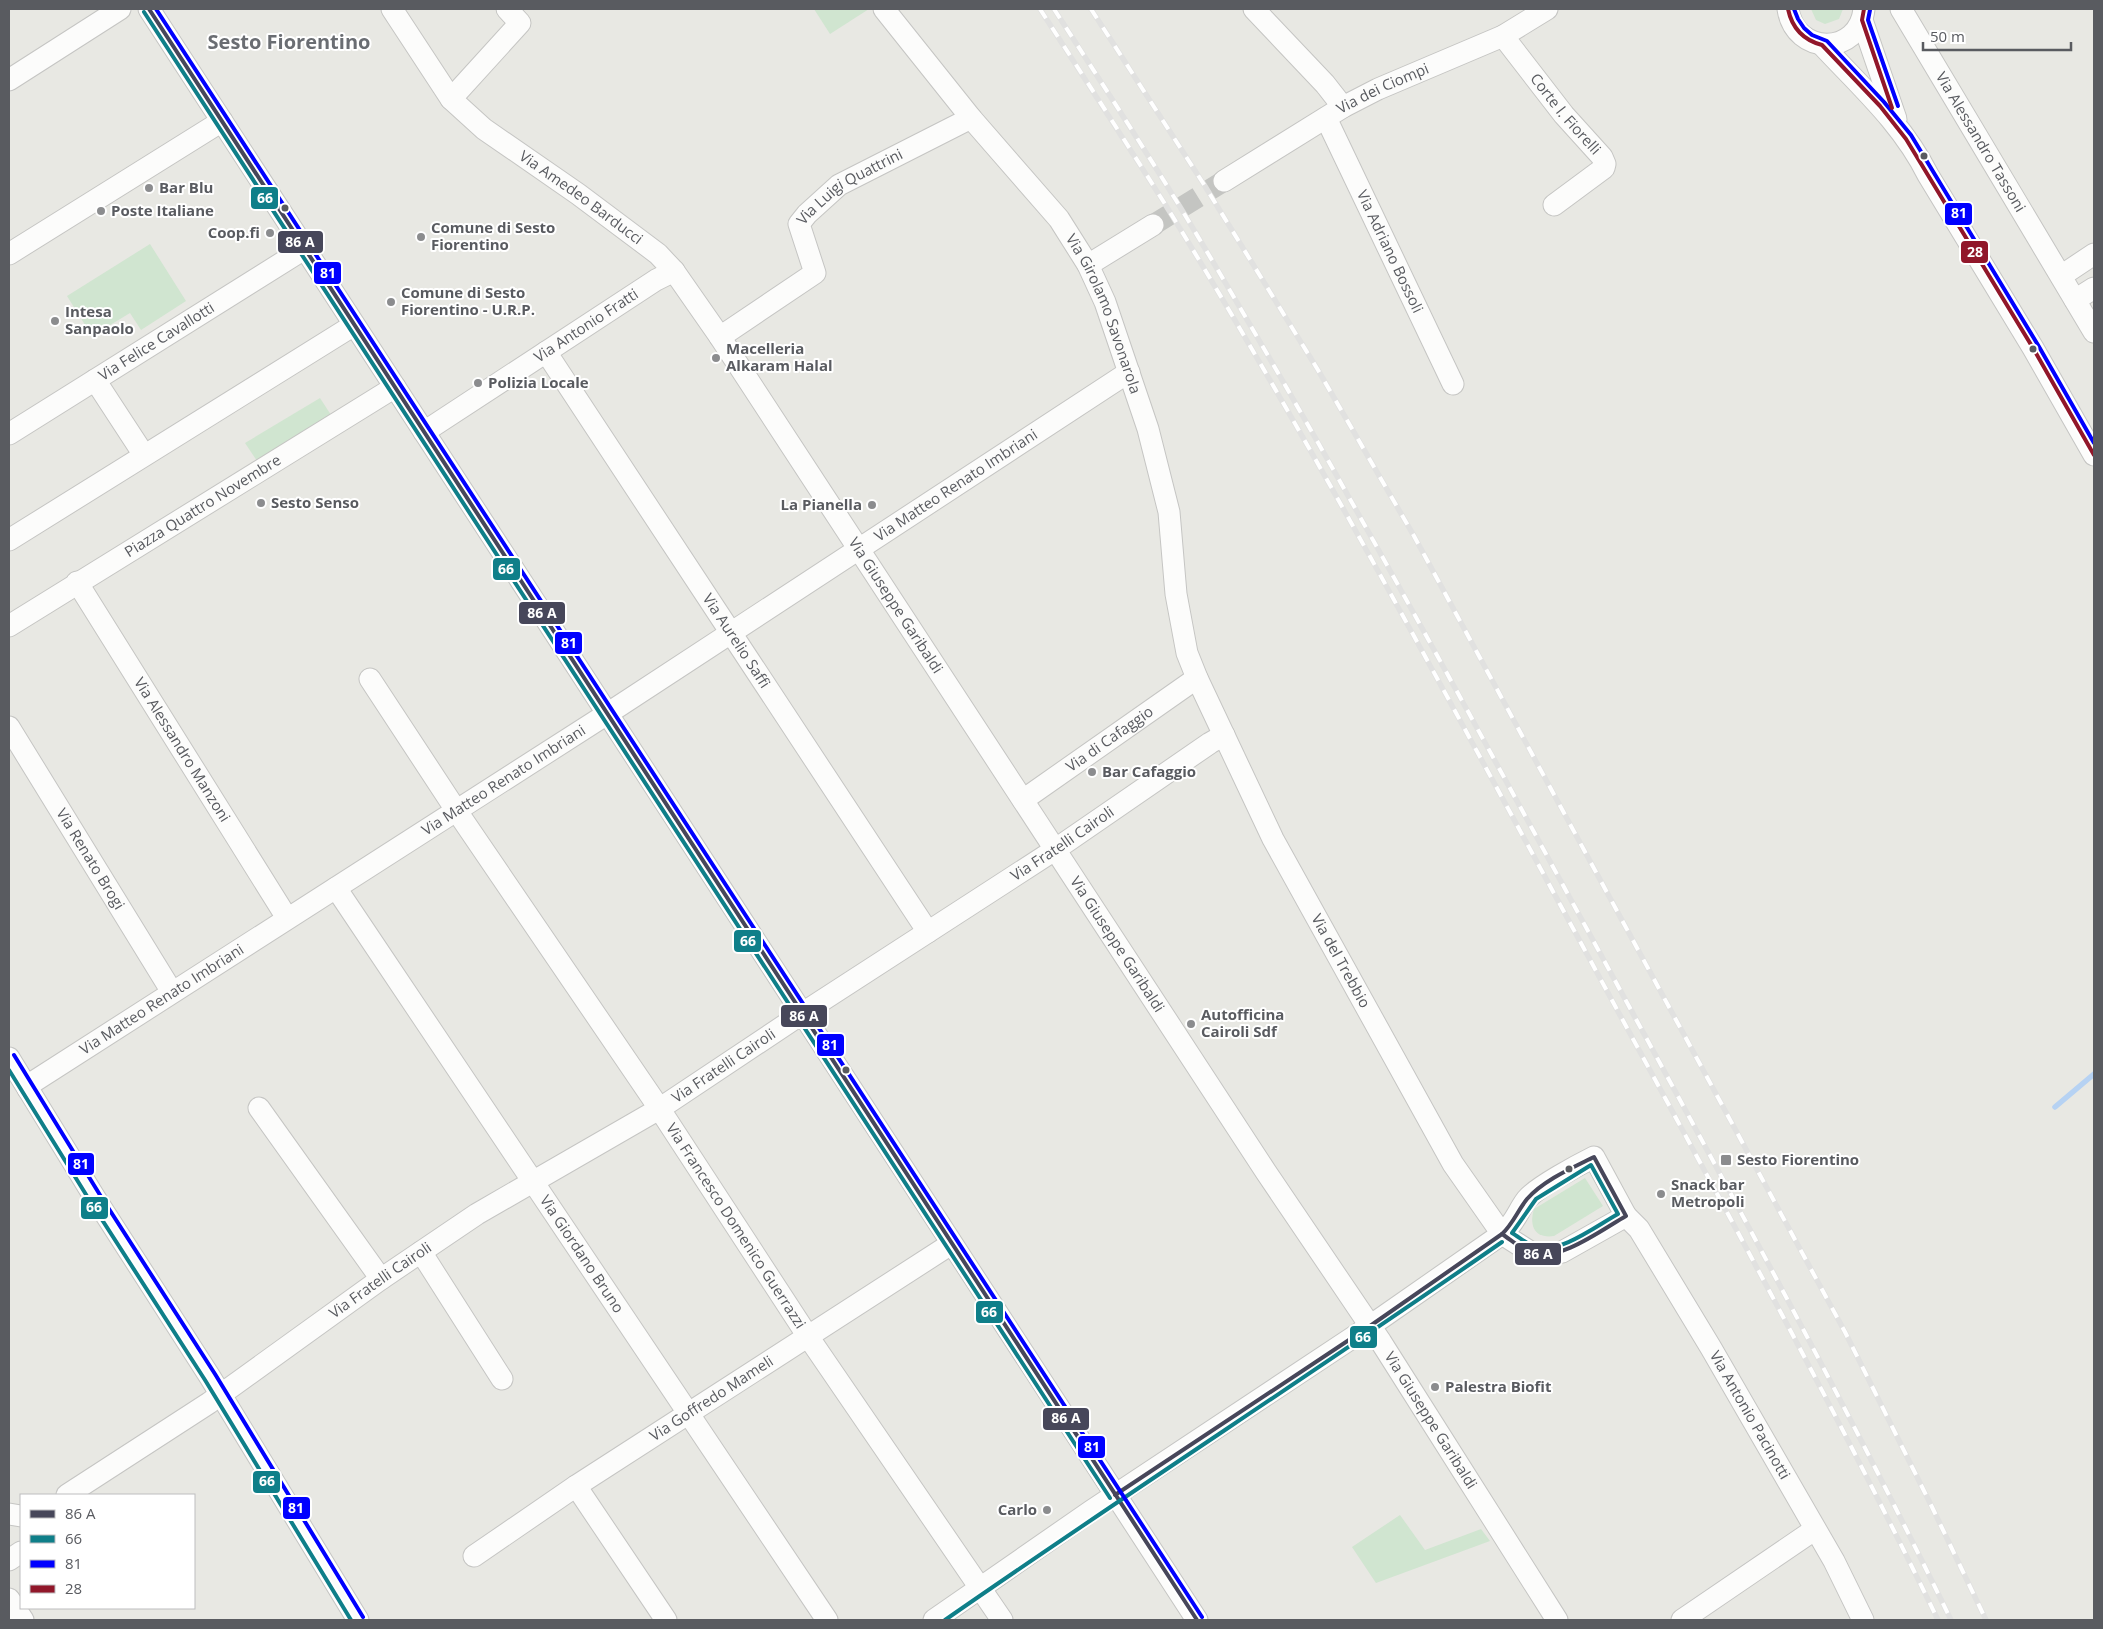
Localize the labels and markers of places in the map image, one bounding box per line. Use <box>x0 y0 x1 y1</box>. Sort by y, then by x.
unlabelled marker <box>1919 151 1929 161</box>
place label: Bar Blu <box>159 177 213 197</box>
marker: Bar Blu <box>143 182 155 194</box>
place label: Poste Italiane <box>111 200 214 220</box>
unlabelled marker <box>280 203 290 213</box>
marker: Poste Italiane <box>95 205 107 217</box>
place label: Comune di Sesto Fiorentino <box>431 217 555 254</box>
place label: Coop.fi <box>208 222 260 242</box>
marker: Coop.fi <box>264 227 276 239</box>
marker: Comune di Sesto Fiorentino <box>415 231 427 243</box>
place label: Comune di Sesto Fiorentino - U.R.P. <box>401 282 535 319</box>
marker: Comune di Sesto Fiorentino - U.R.P. <box>385 296 397 308</box>
place label: Intesa Sanpaolo <box>65 301 134 338</box>
marker: Intesa Sanpaolo <box>49 315 61 327</box>
place label: Macelleria Alkaram Halal <box>726 338 833 375</box>
unlabelled marker <box>2028 344 2038 354</box>
marker: Macelleria Alkaram Halal <box>710 352 722 364</box>
place label: Polizia Locale <box>488 372 589 392</box>
marker: Polizia Locale <box>472 377 484 389</box>
place label: Sesto Senso <box>271 492 359 512</box>
place label: La Pianella <box>781 494 862 514</box>
marker: Sesto Senso <box>255 497 267 509</box>
marker: La Pianella <box>866 499 878 511</box>
place label: Bar Cafaggio <box>1102 761 1196 781</box>
marker: Bar Cafaggio <box>1086 766 1098 778</box>
place label: Autofficina Cairoli Sdf <box>1201 1004 1284 1041</box>
marker: Autofficina Cairoli Sdf <box>1185 1018 1197 1030</box>
unlabelled marker <box>841 1065 851 1075</box>
place label: Sesto Fiorentino <box>1737 1149 1859 1169</box>
marker: Sesto Fiorentino <box>1719 1153 1733 1167</box>
unlabelled marker <box>1564 1164 1574 1174</box>
place label: Snack bar Metropoli <box>1671 1174 1745 1211</box>
marker: Snack bar Metropoli <box>1655 1188 1667 1200</box>
place label: Palestra Biofit <box>1445 1376 1552 1396</box>
marker: Palestra Biofit <box>1429 1381 1441 1393</box>
place label: Carlo <box>998 1499 1037 1519</box>
marker: Carlo <box>1041 1504 1053 1516</box>

